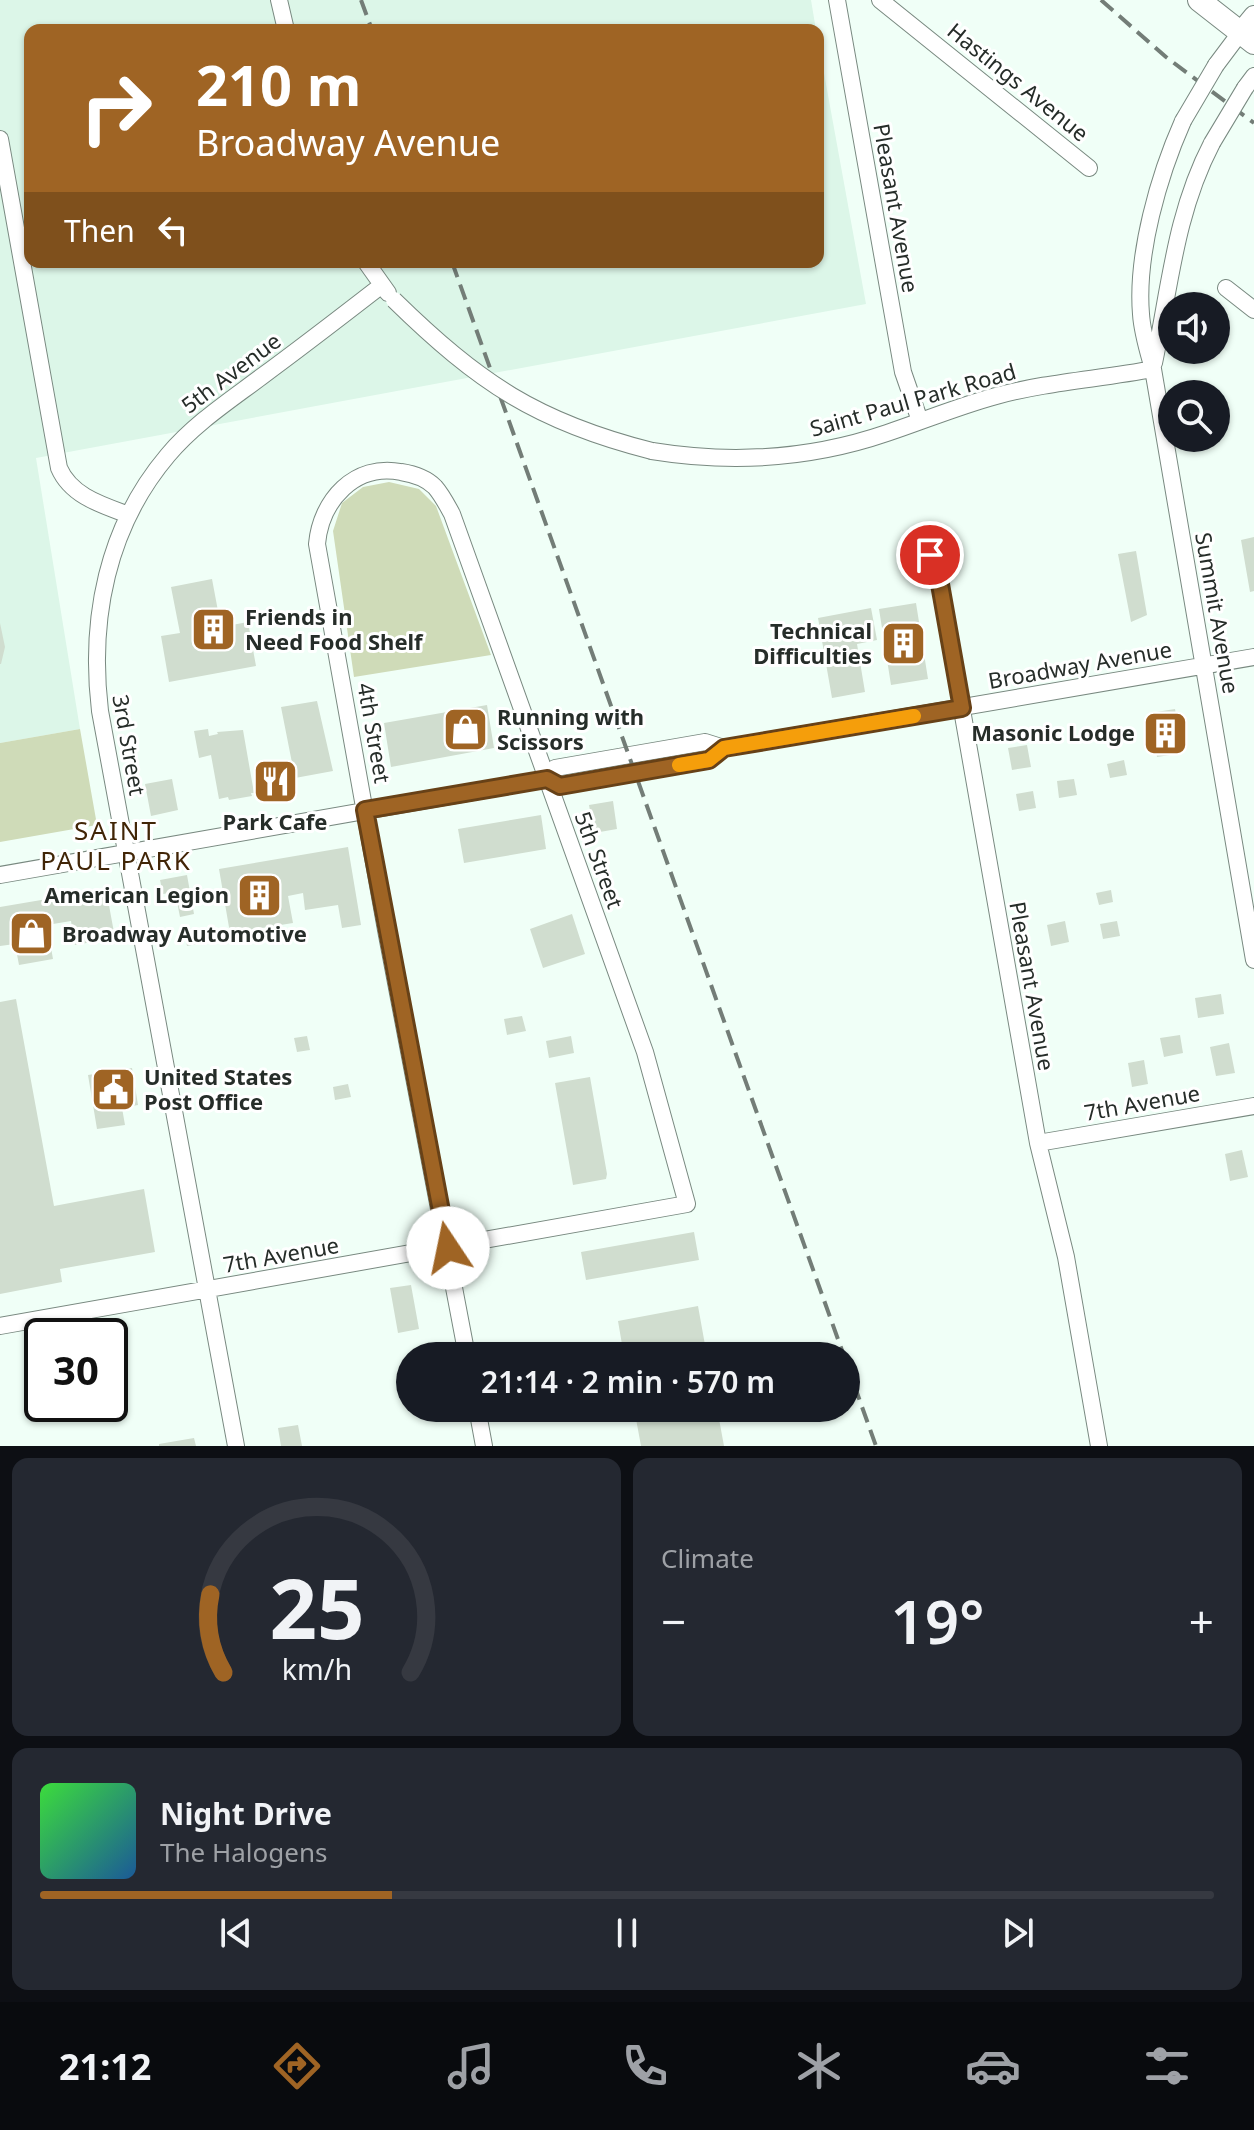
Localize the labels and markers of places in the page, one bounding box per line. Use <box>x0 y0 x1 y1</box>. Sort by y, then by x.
pin <box>896 521 964 589</box>
place label: Friends in Need Food Shelf <box>245 601 424 656</box>
building icon: Friends in Need Food Shelf <box>190 606 238 654</box>
place label: Technical Difficulties <box>753 615 872 670</box>
building icon: Technical Difficulties <box>879 620 927 668</box>
place label: Running with Scissors <box>497 701 644 756</box>
shop icon: Running with Scissors <box>442 706 490 754</box>
building icon: Masonic Lodge <box>1142 709 1190 757</box>
place label: Masonic Lodge <box>971 717 1135 747</box>
restaurant icon: Park Cafe <box>251 757 299 805</box>
place label: Park Cafe <box>223 806 327 836</box>
building icon: American Legion <box>236 871 284 919</box>
place label: American Legion <box>44 879 229 909</box>
shop icon: Broadway Automotive <box>7 910 55 958</box>
place label: Broadway Automotive <box>62 918 307 948</box>
place label: United States Post Office <box>144 1061 292 1116</box>
public building icon: United States Post Office <box>89 1066 137 1114</box>

